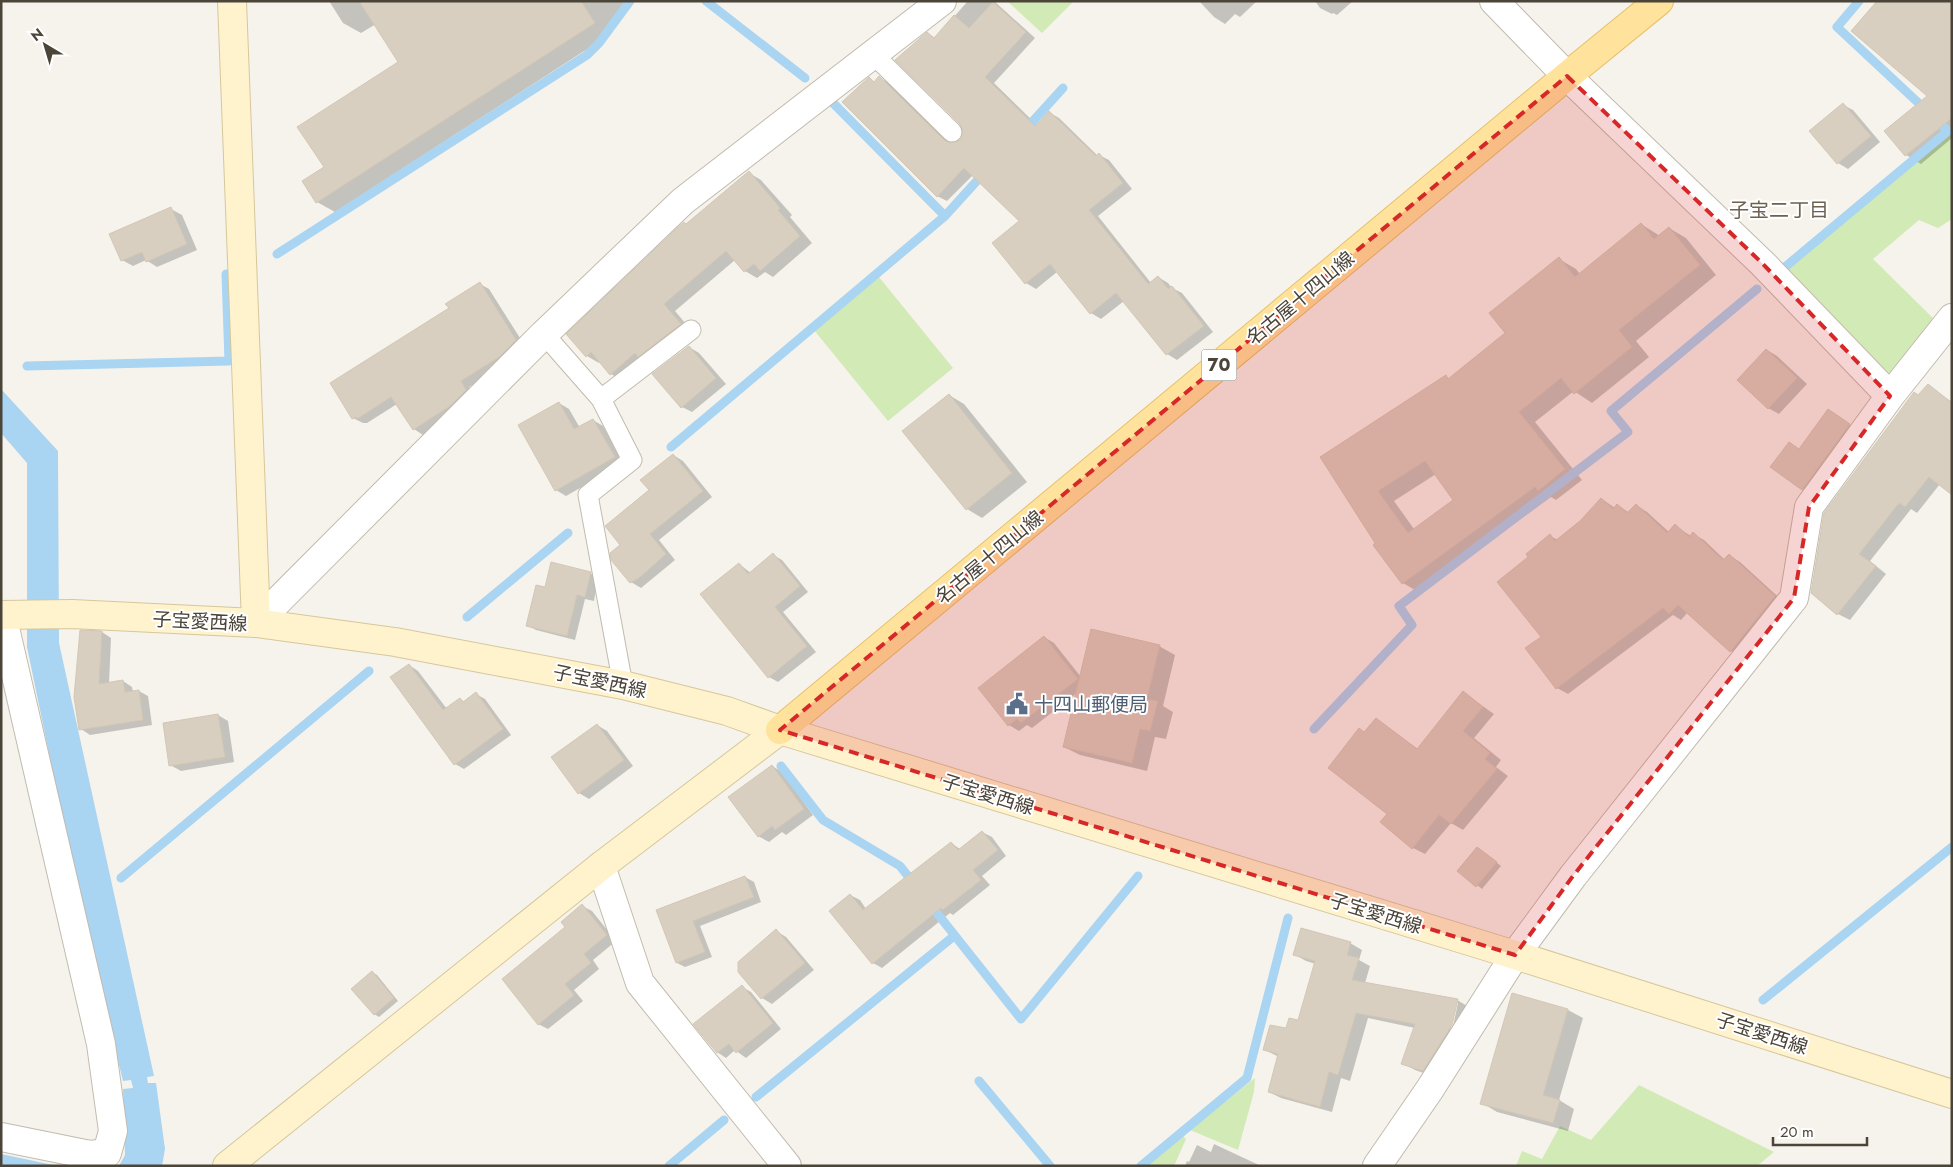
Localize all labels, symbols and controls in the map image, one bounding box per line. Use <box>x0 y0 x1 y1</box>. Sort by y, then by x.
north arrow <box>20 20 70 70</box>
text: N <box>26 23 48 46</box>
district label: 子宝二丁目 <box>1729 196 1829 225</box>
street label: 名古屋十四山線 <box>1241 245 1360 351</box>
road number: 70 <box>1202 350 1236 380</box>
street label: 名古屋十四山線 <box>930 504 1049 610</box>
street label: 子宝愛西線 <box>152 606 248 637</box>
street label: 子宝愛西線 <box>551 658 649 705</box>
public building icon: 十四山郵便局 <box>1004 691 1030 717</box>
place label: 十四山郵便局 <box>1034 691 1148 718</box>
street label: 子宝愛西線 <box>938 768 1037 821</box>
street label: 子宝愛西線 <box>1326 887 1425 940</box>
street label: 子宝愛西線 <box>1712 1006 1811 1061</box>
scale bar <box>1773 1114 1867 1146</box>
text: 20 m <box>1780 1121 1814 1143</box>

